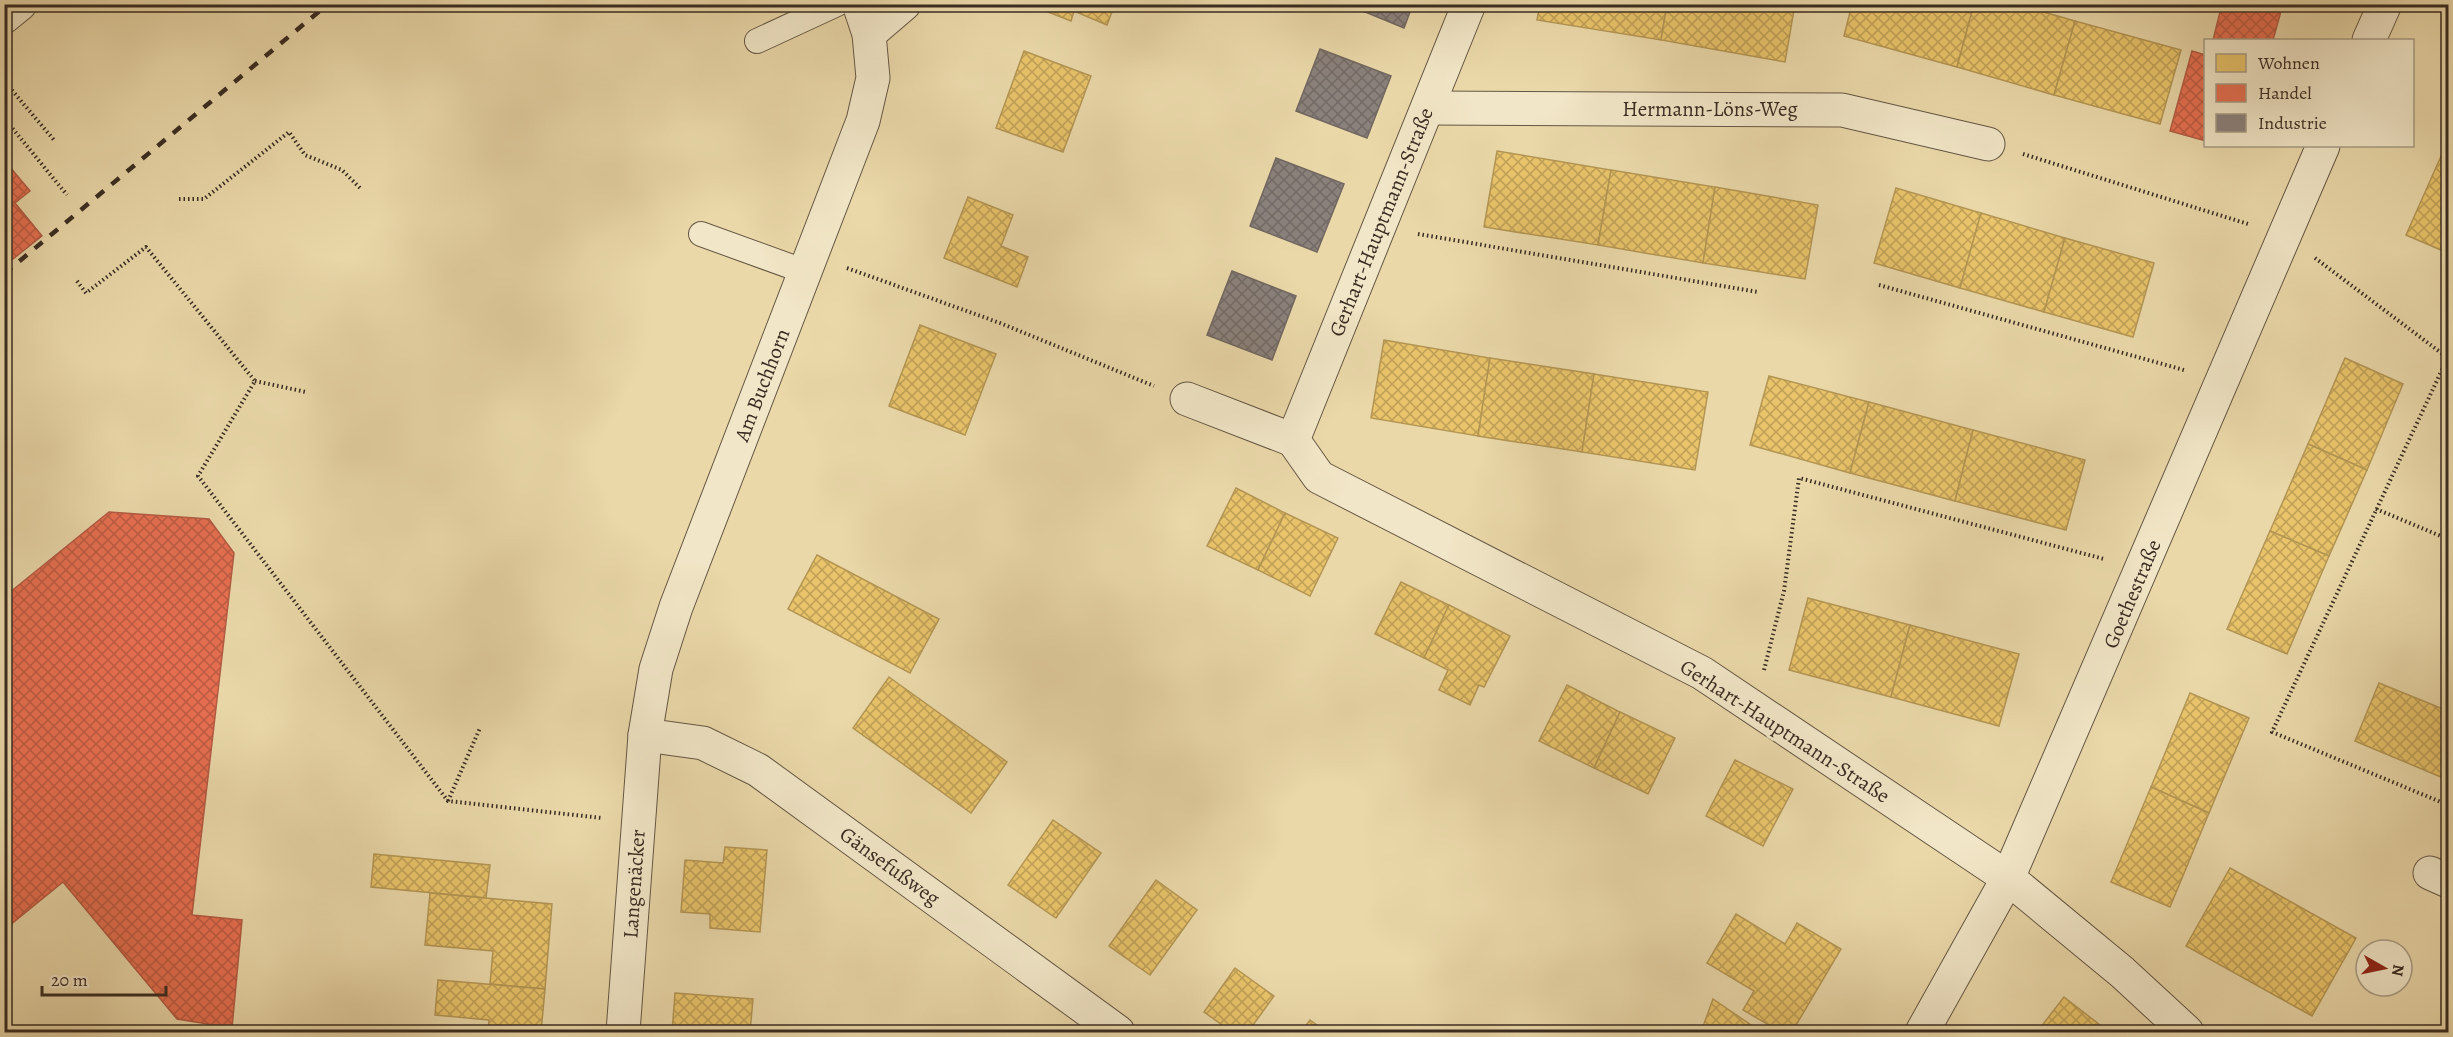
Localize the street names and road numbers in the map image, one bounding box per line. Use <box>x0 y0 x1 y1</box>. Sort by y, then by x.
street label: Hermann-Löns-Weg <box>1622 95 1798 123</box>
street label: Gerhart-Hauptmann-Straße <box>1322 103 1440 341</box>
street label: Am Buchhorn <box>727 325 796 446</box>
street label: Goethestraße <box>2096 535 2168 653</box>
street label: Gerhart-Hauptmann-Straße <box>1675 653 1895 809</box>
street label: Gänsefußweg <box>834 820 946 912</box>
street label: Langenäcker <box>616 828 652 940</box>

